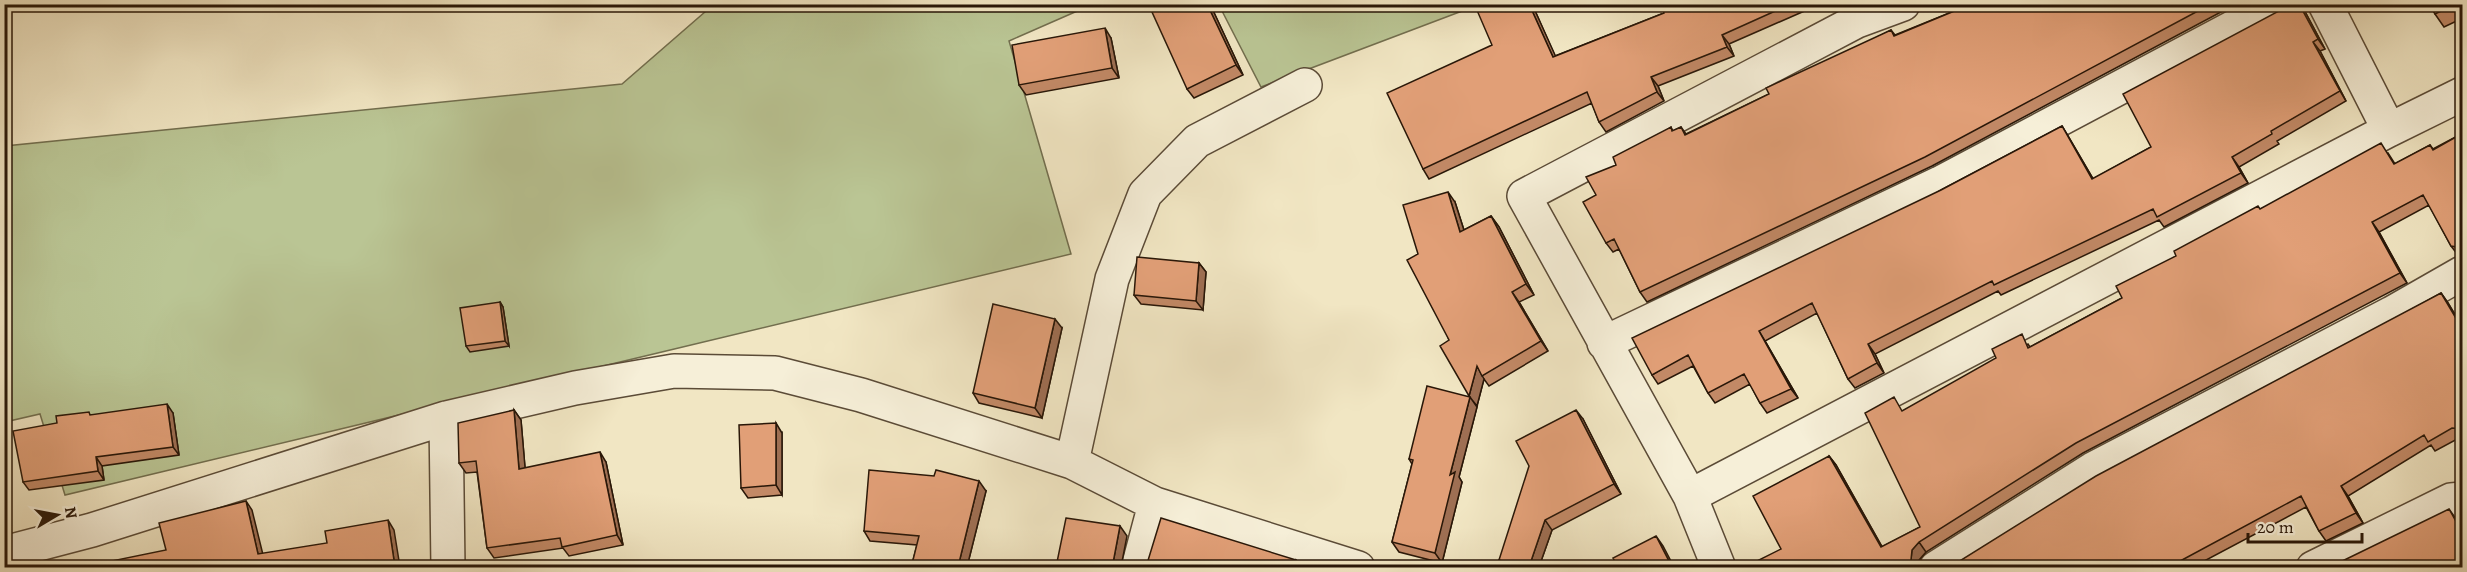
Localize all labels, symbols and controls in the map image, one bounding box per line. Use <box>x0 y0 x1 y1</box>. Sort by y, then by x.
north arrow <box>27 485 87 545</box>
text: N <box>59 505 83 521</box>
scale bar <box>2248 506 2362 544</box>
text: 20 m <box>2257 515 2294 539</box>

